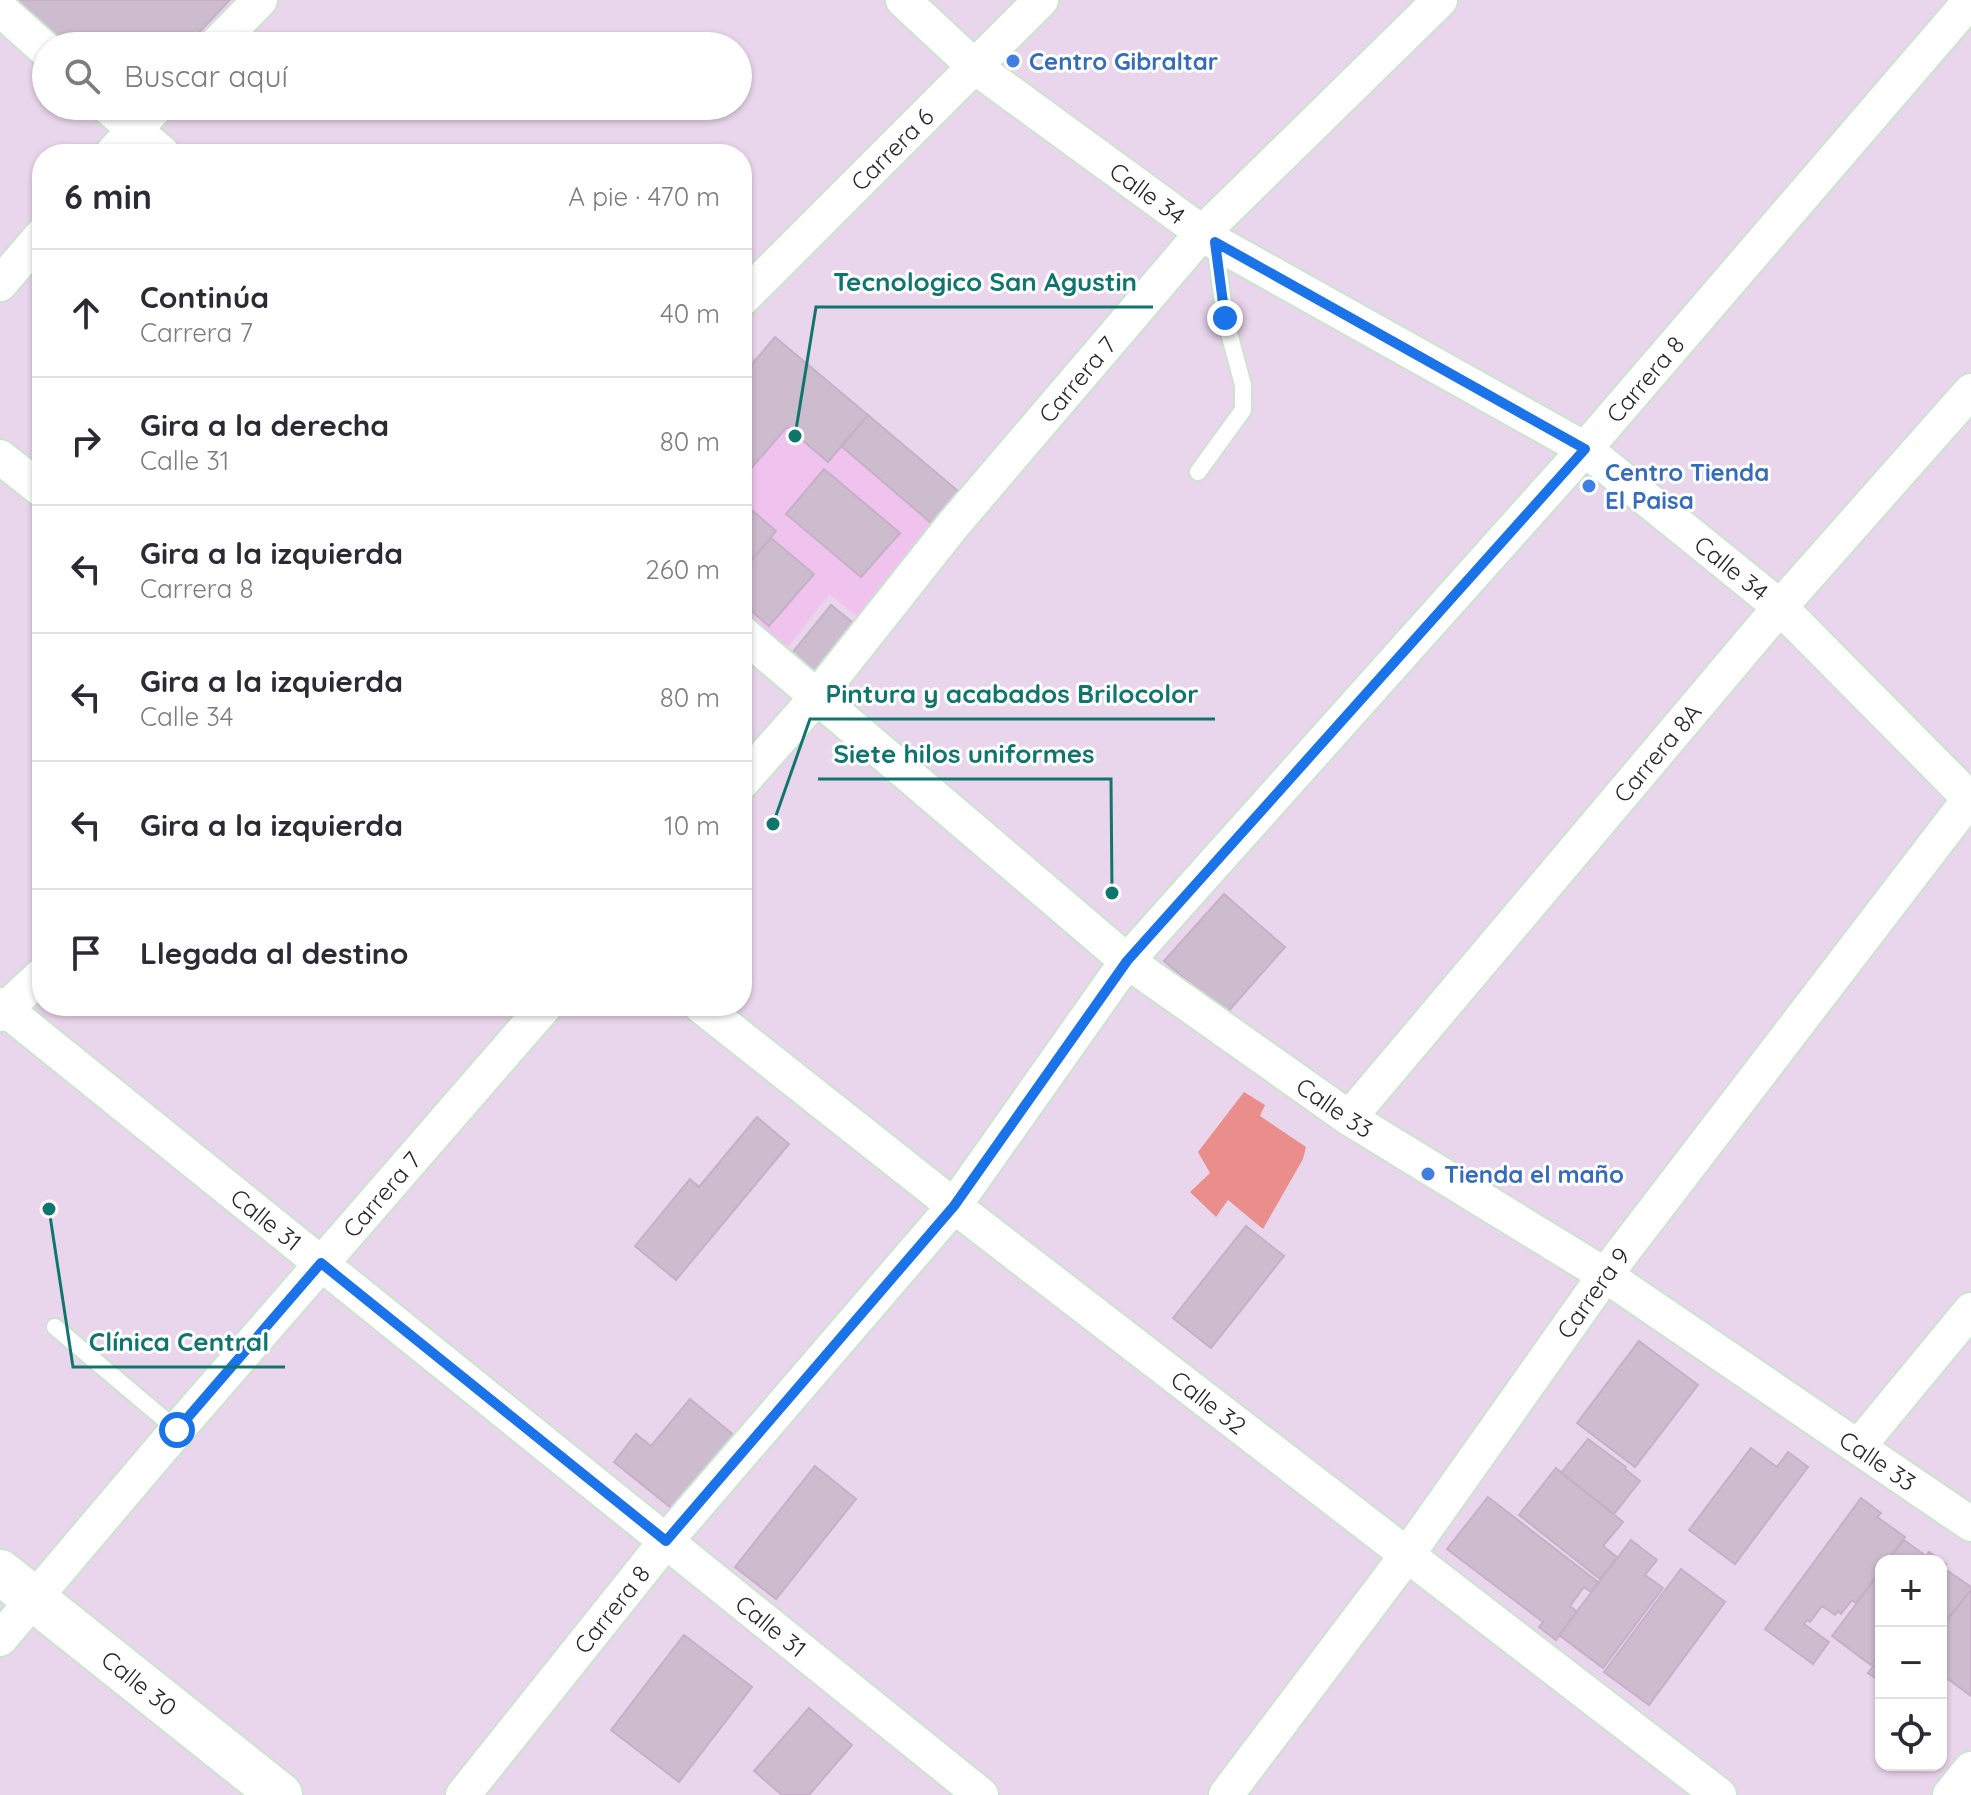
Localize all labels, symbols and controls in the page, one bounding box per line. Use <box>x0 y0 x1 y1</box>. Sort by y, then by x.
search box <box>32 32 752 120</box>
place label: Centro Gibraltar <box>1029 46 1218 76</box>
marker: Centro Gibraltar <box>1004 52 1022 70</box>
icon: search <box>60 54 104 98</box>
text: Buscar aquí <box>124 57 288 95</box>
street label: Carrera 6 <box>844 101 940 197</box>
street label: Calle 34 <box>1104 155 1191 230</box>
text: 6 min <box>64 175 152 218</box>
text: A pie · 470 m <box>568 180 720 213</box>
callout: Tecnologico San Agustin <box>816 257 1153 307</box>
text: Tecnologico San Agustin <box>833 265 1137 298</box>
text: Continúa <box>140 278 269 316</box>
icon: ahead <box>64 291 108 335</box>
text: 40 m <box>660 297 720 330</box>
route end <box>1207 300 1243 336</box>
text: Carrera 7 <box>140 316 253 349</box>
street label: Carrera 7 <box>1032 330 1122 429</box>
street label: Carrera 8 <box>1600 330 1691 429</box>
text: Gira a la derecha <box>140 406 389 444</box>
icon: right <box>64 419 108 463</box>
text: 80 m <box>660 425 720 458</box>
text: Calle 31 <box>140 444 229 477</box>
place label: Centro Tienda El Paisa <box>1605 457 1769 515</box>
marker: Centro Tienda El Paisa <box>1580 477 1598 495</box>
street label: Calle 34 <box>1689 529 1775 607</box>
text: Gira a la izquierda <box>140 534 403 572</box>
icon: left <box>64 547 108 591</box>
text: 260 m <box>645 553 720 586</box>
text: Carrera 8 <box>140 572 253 605</box>
text: Gira a la izquierda <box>140 662 403 700</box>
callout: Pintura y acabados Brilocolor <box>810 669 1215 719</box>
icon: left <box>64 675 108 719</box>
text: Pintura y acabados Brilocolor <box>826 677 1198 710</box>
text: 80 m <box>660 681 720 714</box>
street label: Carrera 8A <box>1607 697 1707 808</box>
text: Calle 34 <box>140 700 234 733</box>
callout: Siete hilos uniformes <box>818 729 1111 779</box>
text: Siete hilos uniformes <box>833 737 1095 770</box>
icon: left <box>64 803 108 847</box>
text: Gira a la izquierda <box>140 806 403 844</box>
text: 10 m <box>664 809 720 842</box>
icon: arrive <box>64 931 108 975</box>
text: Llegada al destino <box>140 934 408 972</box>
street label: Calle 33 <box>1291 1071 1379 1144</box>
street label: Carrera 7 <box>336 1145 427 1243</box>
place label: Tienda el maño <box>1444 1159 1624 1189</box>
marker: Tienda el maño <box>1419 1165 1437 1183</box>
street label: Calle 31 <box>225 1182 308 1257</box>
street label: Carrera 9 <box>1550 1241 1636 1344</box>
callout: Clínica Central <box>73 1317 285 1367</box>
text: Clínica Central <box>89 1325 269 1358</box>
street label: Calle 32 <box>1165 1364 1252 1441</box>
route start <box>159 1412 195 1448</box>
street label: Calle 33 <box>1834 1424 1922 1497</box>
map controls <box>1875 1555 1947 1771</box>
button: + <box>1875 1555 1947 1627</box>
street label: Carrera 8 <box>567 1559 656 1659</box>
street label: Calle 31 <box>729 1588 813 1664</box>
button: − <box>1875 1627 1947 1699</box>
street label: Calle 30 <box>95 1644 183 1722</box>
button: locate <box>1875 1699 1947 1771</box>

